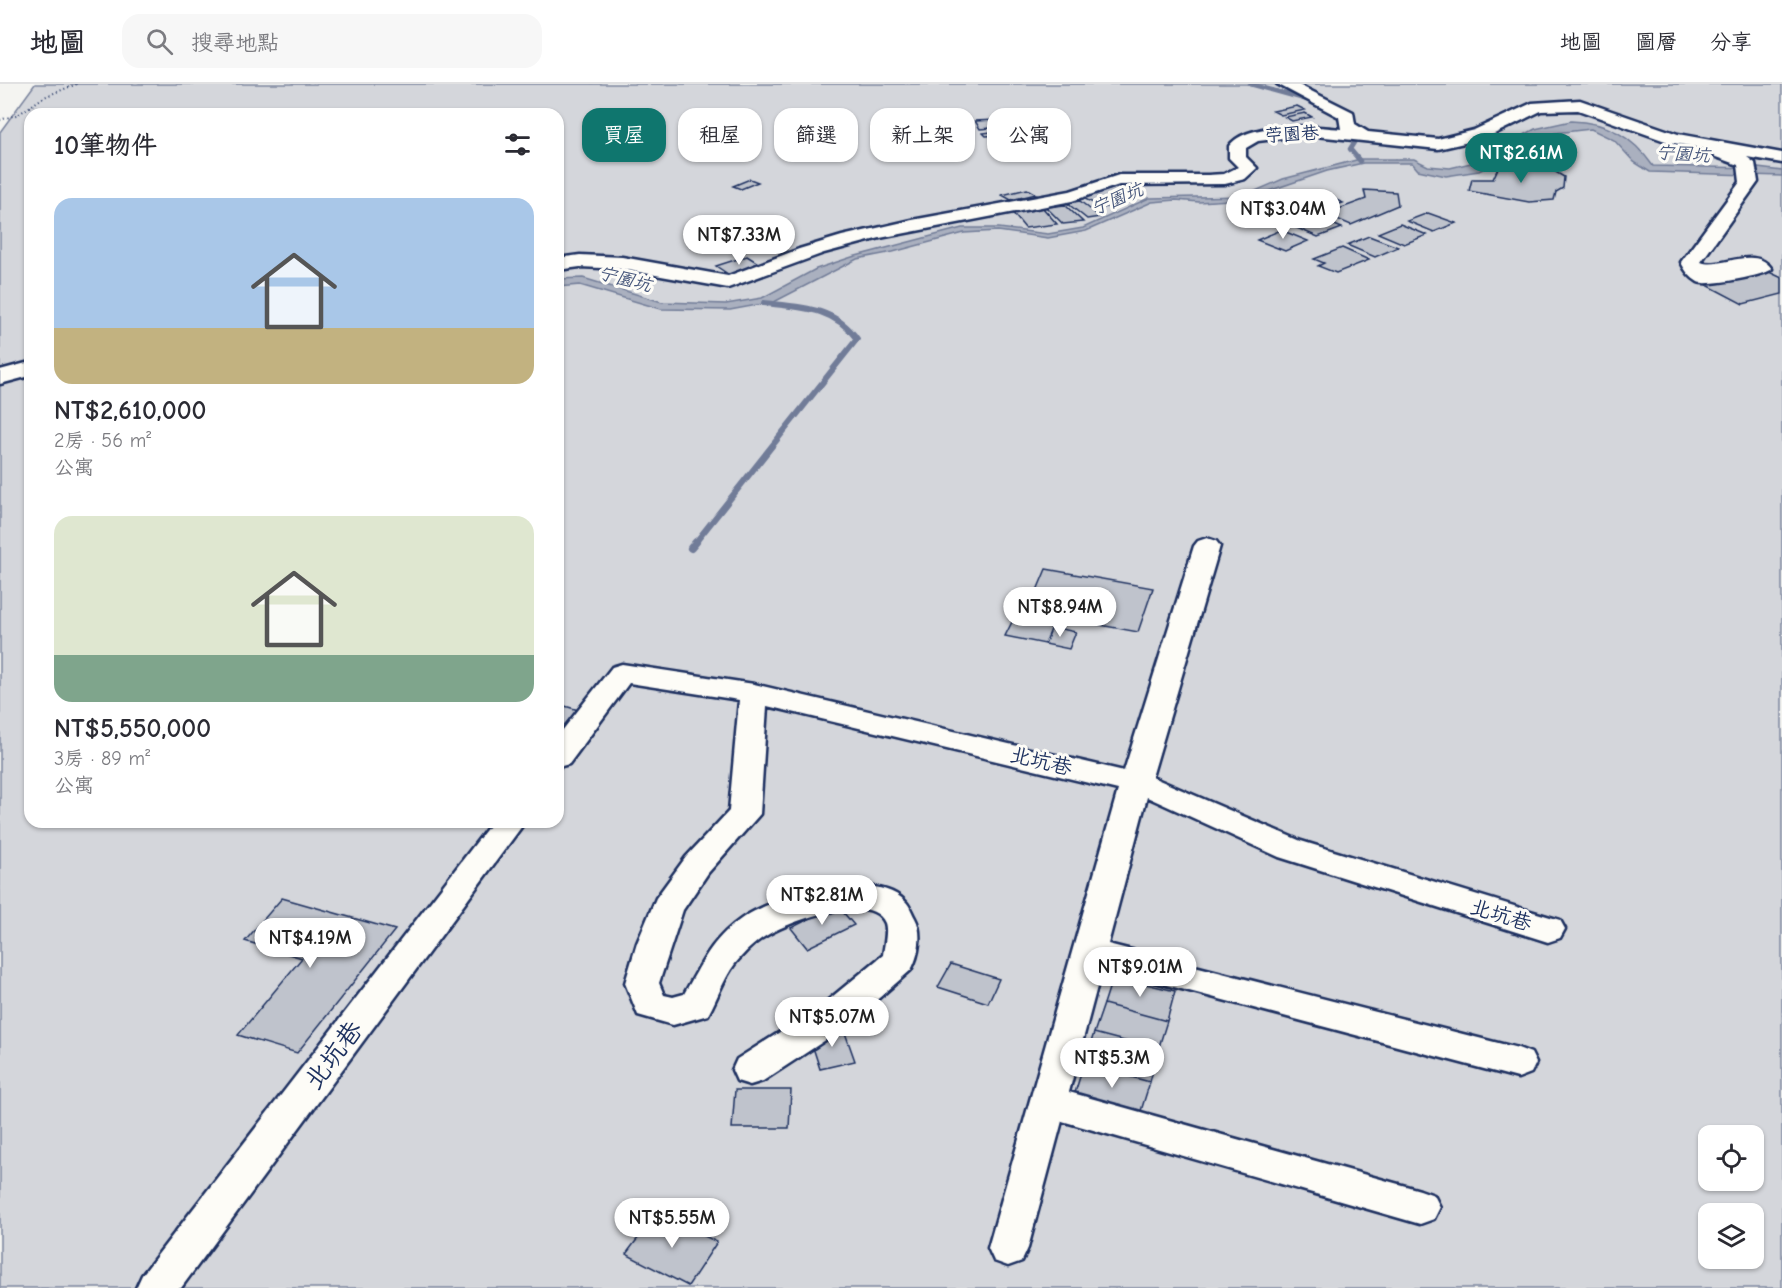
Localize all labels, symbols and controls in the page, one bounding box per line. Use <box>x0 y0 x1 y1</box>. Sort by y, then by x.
search box <box>122 14 542 68</box>
icon: search <box>143 25 176 58</box>
text: 地圖 <box>30 27 86 59</box>
text: 搜尋地點 <box>191 30 279 56</box>
text: 地圖 <box>1560 30 1602 54</box>
text: 圖層 <box>1635 30 1677 54</box>
text: 分享 <box>1710 30 1752 54</box>
chip: 買屋 <box>582 108 666 162</box>
chip: 租屋 <box>678 108 762 162</box>
chip: 篩選 <box>774 108 858 162</box>
chip: 新上架 <box>870 108 975 162</box>
chip: 公寓 <box>987 108 1071 162</box>
street label: 苧園巷 <box>1265 123 1320 146</box>
icon: filters <box>501 128 534 161</box>
text: 10筆物件 <box>54 131 157 161</box>
pin: NT$2.61M <box>1459 133 1583 184</box>
text: NT$2.61M <box>1479 141 1563 164</box>
water label: 宁園坑 <box>1655 142 1713 167</box>
water label: 宁園坑 <box>1088 178 1148 220</box>
pin: NT$3.04M <box>1221 189 1345 240</box>
text: NT$3.04M <box>1240 197 1326 220</box>
pin: NT$7.33M <box>677 215 801 266</box>
text: NT$7.33M <box>697 223 781 246</box>
icon: home <box>240 237 348 345</box>
water label: 宁園坑 <box>596 262 656 297</box>
text: NT$2,610,000 <box>54 396 206 426</box>
text: 2房 · 56 m² <box>54 429 151 452</box>
text: 公寓 <box>54 456 94 479</box>
icon: home <box>240 555 348 663</box>
pin: NT$8.94M <box>998 587 1122 638</box>
text: NT$8.94M <box>1017 595 1103 618</box>
text: NT$5,550,000 <box>54 714 211 744</box>
street label: 北坑巷 <box>1008 742 1074 780</box>
text: 3房 · 89 m² <box>54 747 150 770</box>
text: 公寓 <box>54 774 94 797</box>
pin: NT$2.81M <box>760 875 884 926</box>
text: NT$2.81M <box>780 883 864 906</box>
street label: 北坑巷 <box>1467 894 1535 936</box>
pin: NT$4.19M <box>248 918 372 969</box>
text: NT$4.19M <box>269 926 352 949</box>
pin: NT$9.01M <box>1078 947 1202 998</box>
text: NT$9.01M <box>1097 955 1183 978</box>
pin: NT$5.07M <box>770 997 894 1048</box>
text: NT$5.07M <box>789 1005 875 1028</box>
street label: 北坑巷 <box>298 1015 369 1096</box>
pin: NT$5.3M <box>1057 1038 1167 1089</box>
text: NT$5.3M <box>1074 1046 1150 1069</box>
map controls <box>1698 1125 1764 1269</box>
button: locate <box>1698 1125 1764 1191</box>
pin: NT$5.55M <box>610 1198 734 1249</box>
button: layers <box>1698 1203 1764 1269</box>
text: NT$5.55M <box>628 1206 716 1229</box>

